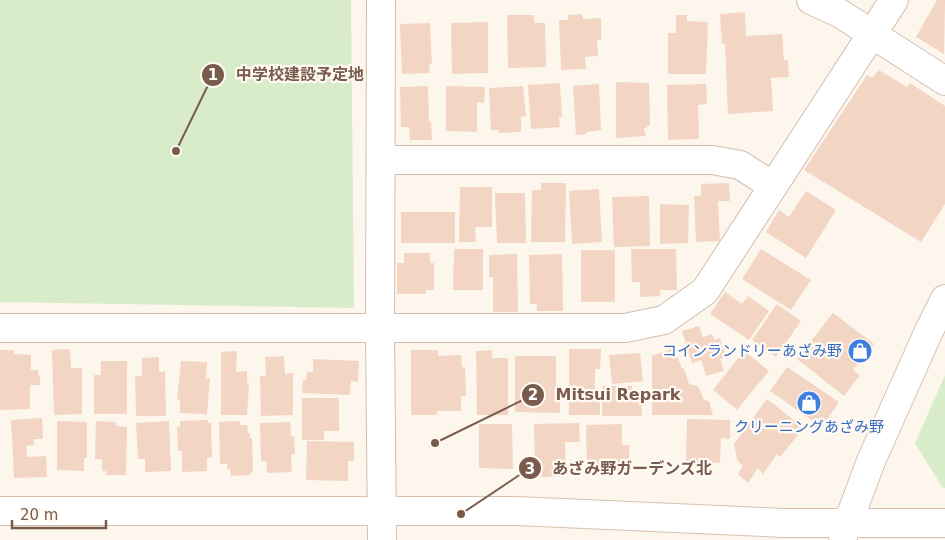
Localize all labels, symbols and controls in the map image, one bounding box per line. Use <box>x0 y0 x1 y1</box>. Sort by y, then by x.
callout: 中学校建設予定地 <box>201 59 374 90</box>
text: 中学校建設予定地 <box>236 65 364 84</box>
text: 1 <box>208 66 218 84</box>
shop icon: コインランドリーあざみ野 <box>847 338 873 364</box>
place label: コインランドリーあざみ野 <box>662 342 842 360</box>
callout: Mitsui Repark <box>520 379 690 410</box>
text: Mitsui Repark <box>556 385 681 404</box>
text: 2 <box>528 386 538 404</box>
shop icon: クリーニングあざみ野 <box>796 390 822 416</box>
place label: クリーニングあざみ野 <box>734 418 884 436</box>
callout: あざみ野ガーデンズ北 <box>517 453 722 484</box>
text: あざみ野ガーデンズ北 <box>552 459 712 478</box>
text: 3 <box>525 460 535 478</box>
scale bar <box>12 498 106 530</box>
text: 20 m <box>20 506 58 524</box>

